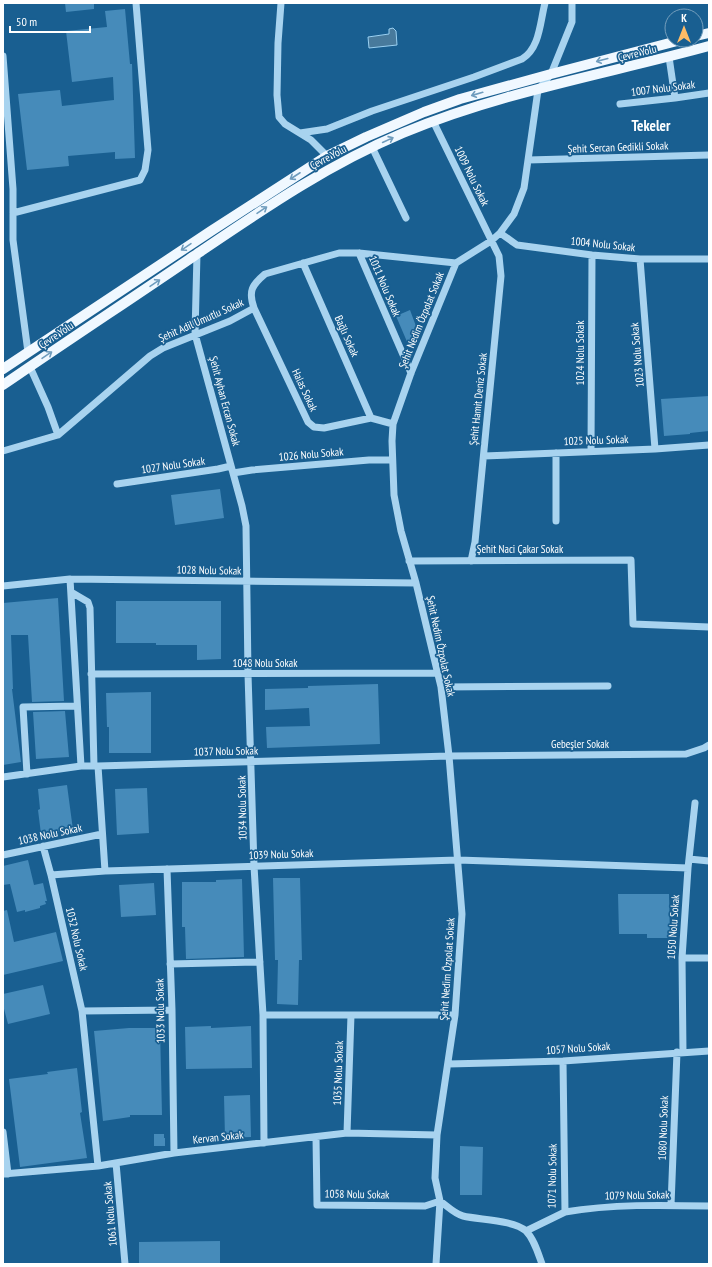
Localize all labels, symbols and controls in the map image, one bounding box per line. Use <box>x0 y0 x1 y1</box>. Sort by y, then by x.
scale bar <box>10 8 90 34</box>
north arrow <box>664 8 704 48</box>
text: K <box>681 11 687 25</box>
text: 50 m <box>16 14 37 29</box>
street label: Çevre Yolu <box>616 41 658 65</box>
one-way arrow <box>596 57 609 65</box>
street label: 1007 Nolu Sokak <box>630 77 697 99</box>
one-way arrow <box>471 91 484 99</box>
district label: Tekeler <box>632 116 671 135</box>
one-way arrow <box>382 136 394 143</box>
street label: Şehit Sercan Gedikli Sokak <box>567 138 669 156</box>
street label: Çevre Yolu <box>307 141 349 172</box>
street label: 1009 Nolu Sokak <box>451 144 493 209</box>
one-way arrow <box>290 172 301 180</box>
one-way arrow <box>257 206 268 214</box>
street label: 1004 Nolu Sokak <box>570 234 637 254</box>
one-way arrow <box>181 243 192 251</box>
street label: 1011 Nolu Sokak <box>366 253 404 319</box>
street label: Şehit Nedim Özpolat Sokak <box>395 269 447 370</box>
one-way arrow <box>149 278 161 286</box>
street label: Şehit Adil Umutlu Sokak <box>156 295 246 345</box>
street label: Bağlı Sokak <box>332 313 363 360</box>
street label: Çevre Yolu <box>36 318 76 352</box>
street label: 1024 Nolu Sokak <box>573 320 587 385</box>
street label: 1023 Nolu Sokak <box>627 321 647 388</box>
one-way arrow <box>41 351 52 359</box>
street label: Şehit Hamit Deniz Sokak <box>466 351 490 446</box>
street label: Şehit Ayhan Ercan Sokak <box>206 354 244 448</box>
street label: Halas Sokak <box>289 366 321 414</box>
street label: 1025 Nolu Sokak <box>563 432 629 448</box>
street label: 1026 Nolu Sokak <box>278 444 345 464</box>
street label: 1027 Nolu Sokak <box>140 453 207 476</box>
street label: Şehit Naci Çakar Sokak <box>477 542 564 556</box>
street label: 1028 Nolu Sokak <box>176 562 242 578</box>
street label: Şehit Nedim Özpolat Sokak <box>423 594 459 699</box>
street label: 1048 Nolu Sokak <box>233 656 298 670</box>
street label: Gebeşler Sokak <box>551 737 610 751</box>
street label: 1037 Nolu Sokak <box>194 743 259 759</box>
street label: 1034 Nolu Sokak <box>234 775 250 841</box>
street label: 1038 Nolu Sokak <box>17 820 84 848</box>
street label: 1039 Nolu Sokak <box>248 846 314 862</box>
street label: 1050 Nolu Sokak <box>664 893 682 960</box>
street label: 1032 Nolu Sokak <box>63 906 91 973</box>
street label: Şehit Nedim Özpolat Sokak <box>436 916 458 1021</box>
street label: 1033 Nolu Sokak <box>152 978 168 1044</box>
street label: 1057 Nolu Sokak <box>545 1039 611 1057</box>
street label: 1035 Nolu Sokak <box>330 1040 346 1106</box>
street label: 1080 Nolu Sokak <box>655 1095 671 1161</box>
street label: Kervan Sokak <box>192 1127 245 1147</box>
street label: 1071 Nolu Sokak <box>544 1143 560 1209</box>
street label: 1061 Nolu Sokak <box>100 1180 120 1247</box>
street label: 1058 Nolu Sokak <box>324 1186 390 1202</box>
street label: 1079 Nolu Sokak <box>604 1187 670 1203</box>

